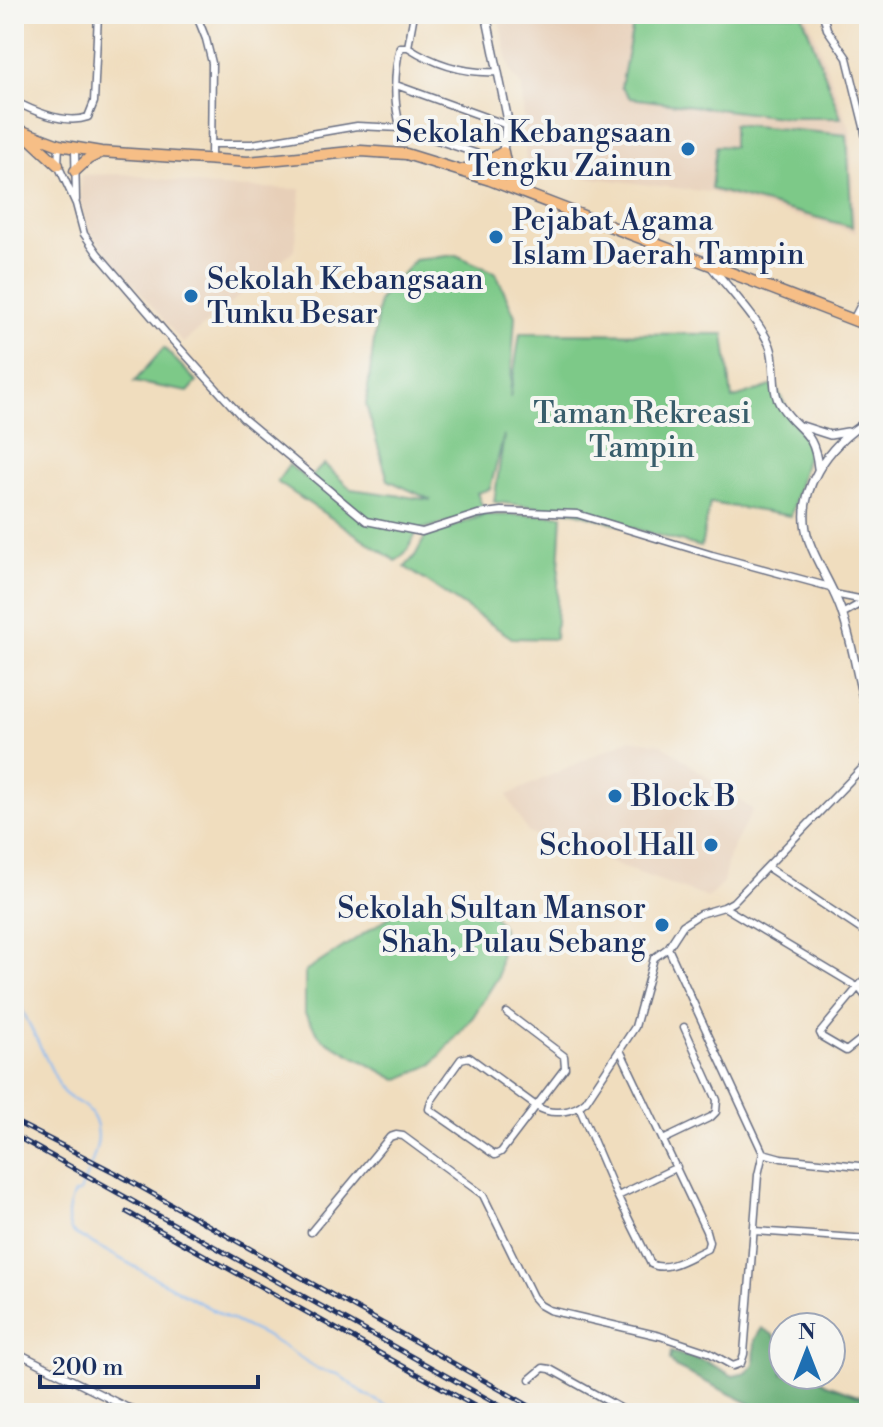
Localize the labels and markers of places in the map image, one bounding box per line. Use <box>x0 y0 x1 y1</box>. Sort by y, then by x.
place label: Sekolah Kebangsaan Tengku Zainun <box>395 114 672 186</box>
marker: Sekolah Kebangsaan Tengku Zainun <box>679 140 697 158</box>
place label: Pejabat Agama Islam Daerah Tampin <box>512 202 805 274</box>
marker: Pejabat Agama Islam Daerah Tampin <box>487 228 505 246</box>
place label: Sekolah Kebangsaan Tunku Besar <box>207 261 484 333</box>
marker: Sekolah Kebangsaan Tunku Besar <box>182 287 200 305</box>
place label: Block B <box>630 778 736 816</box>
marker: Block B <box>606 787 624 805</box>
place label: School Hall <box>539 827 695 865</box>
marker: School Hall <box>702 836 720 854</box>
place label: Sekolah Sultan Mansor Shah, Pulau Sebang <box>337 890 646 962</box>
marker: Sekolah Sultan Mansor Shah, Pulau Sebang <box>653 916 671 934</box>

